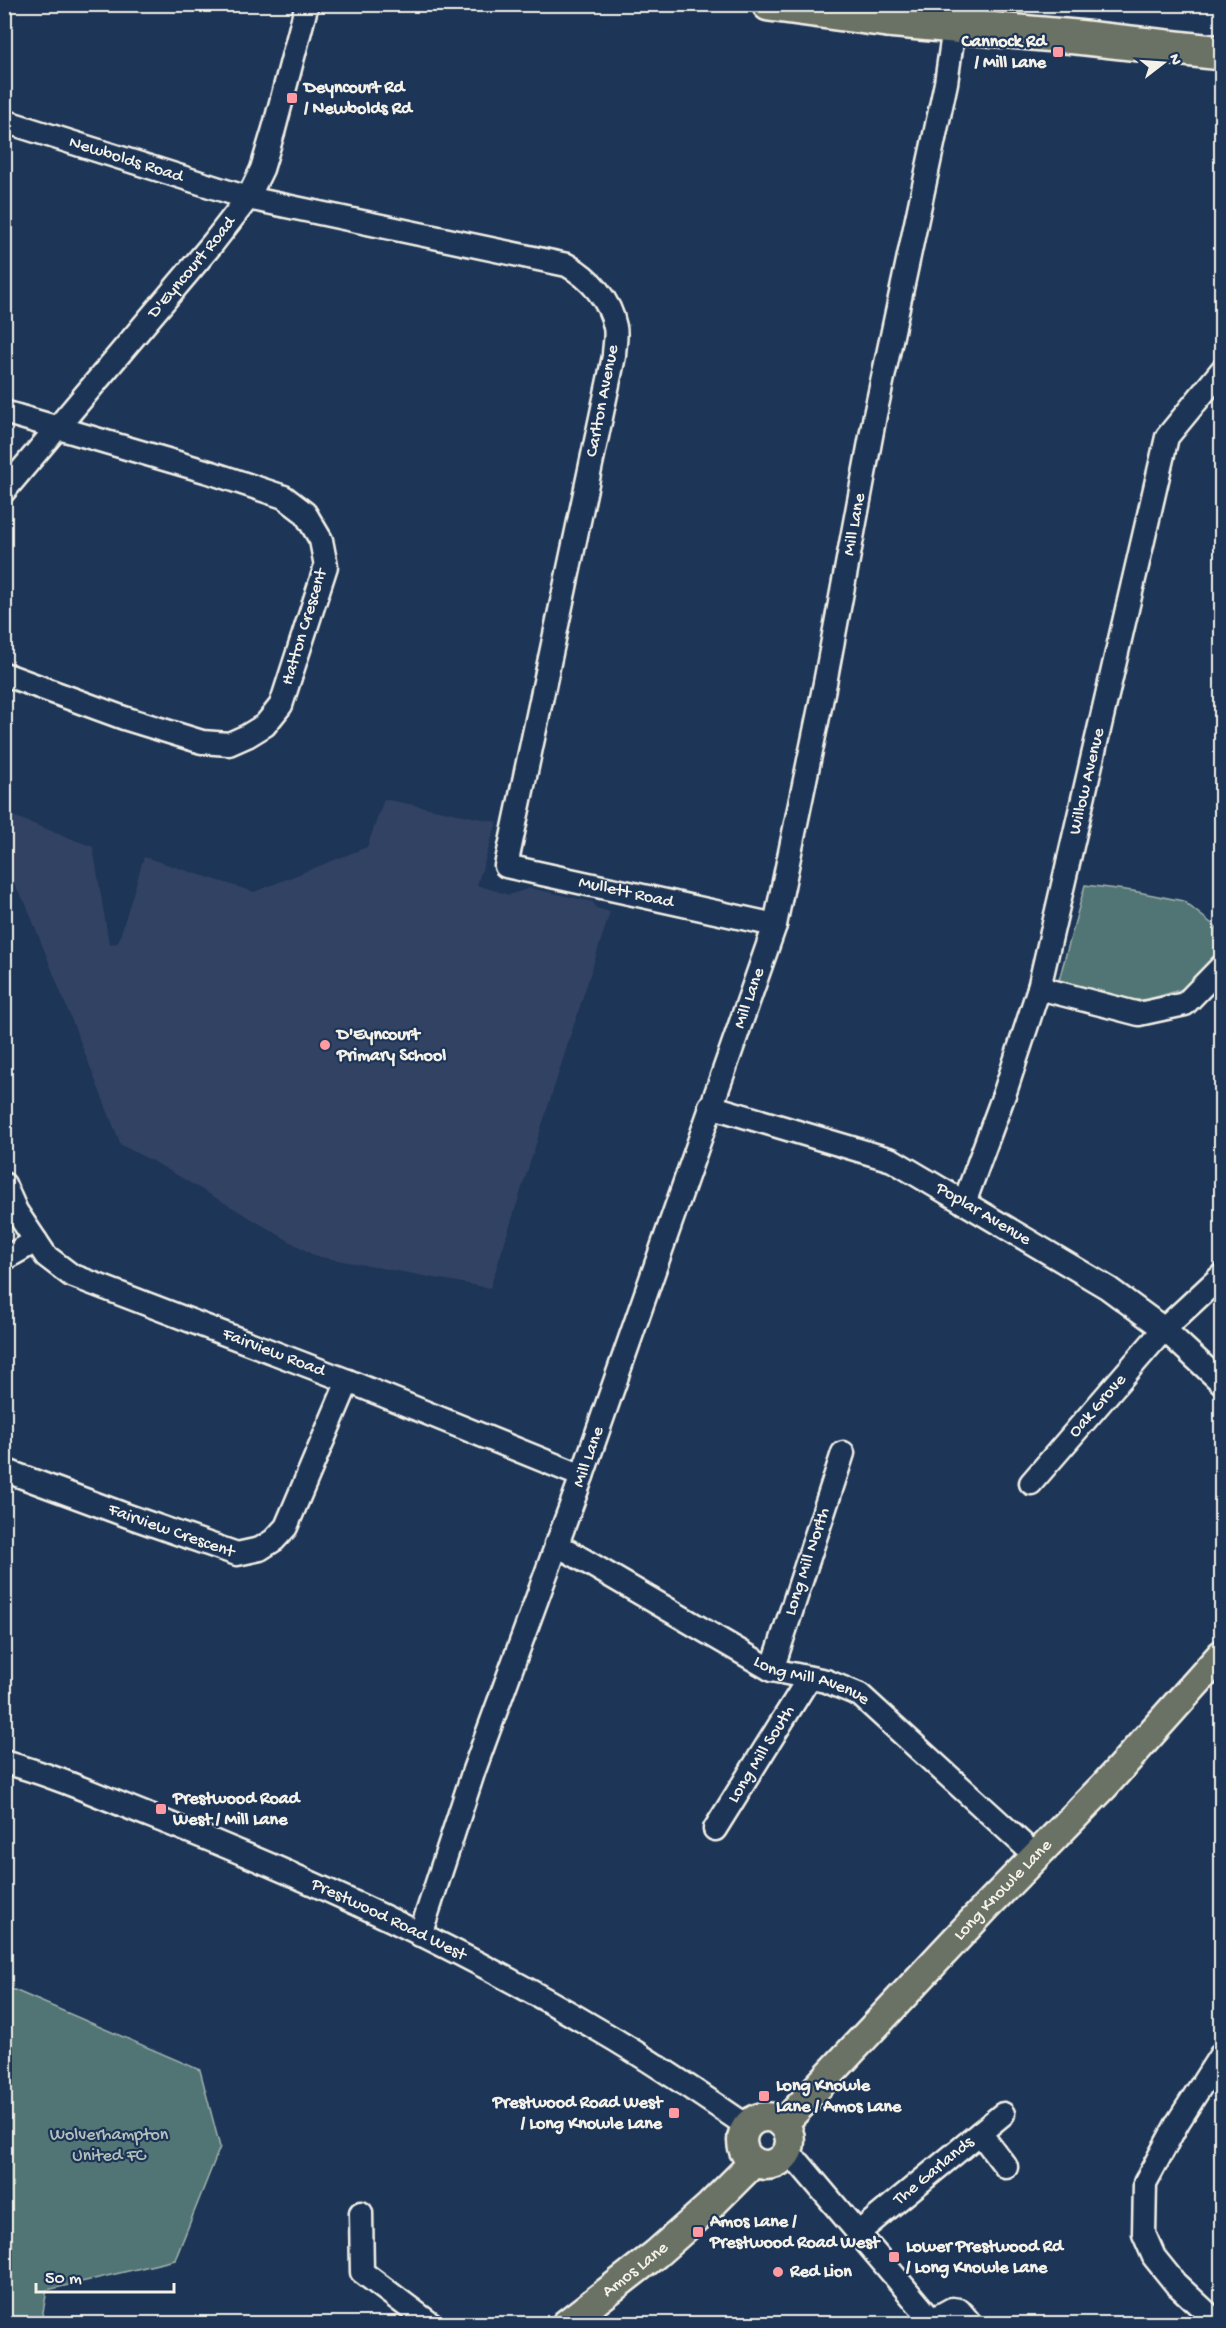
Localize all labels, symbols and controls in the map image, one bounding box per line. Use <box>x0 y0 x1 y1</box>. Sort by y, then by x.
place label: Cannock Rd / Mill Lane <box>960 32 1048 74</box>
north arrow <box>1133 33 1193 93</box>
marker: Cannock Rd / Mill Lane <box>1051 45 1065 59</box>
text: N <box>1163 52 1185 68</box>
place label: Deyncourt Rd / Newbolds Rd <box>302 78 414 120</box>
marker: Deyncourt Rd / Newbolds Rd <box>285 91 299 105</box>
street label: Newbolds Road <box>66 132 187 188</box>
street label: D'Eyncourt Road <box>143 211 241 323</box>
street label: Carlton Avenue <box>582 342 624 459</box>
street label: Mill Lane <box>838 491 871 557</box>
street label: Hatton Crescent <box>277 565 333 688</box>
street label: Willow Avenue <box>1064 725 1110 837</box>
street label: Mullett Road <box>577 872 677 913</box>
street label: Mill Lane <box>729 964 770 1032</box>
place label: D'Eyncourt Primary School <box>335 1025 446 1067</box>
marker: D'Eyncourt Primary School <box>318 1038 332 1052</box>
street label: Poplar Avenue <box>931 1177 1035 1251</box>
street label: Fairview Road <box>218 1323 329 1382</box>
street label: Oak Grove <box>1064 1369 1131 1442</box>
street label: Mill Lane <box>568 1423 609 1490</box>
street label: Fairview Crescent <box>104 1499 239 1563</box>
street label: Long Mill North <box>780 1505 835 1618</box>
street label: Long Mill Avenue <box>749 1651 875 1710</box>
street label: Long Mill South <box>723 1701 800 1807</box>
place label: Prestwood Road West / Mill Lane <box>172 1789 302 1831</box>
marker: Prestwood Road West / Mill Lane <box>154 1802 168 1816</box>
street label: Long Knowle Lane <box>949 1835 1057 1945</box>
street label: Prestwood Road West <box>307 1873 471 1967</box>
place label: Long Knowle Lane / Amos Lane <box>776 2076 902 2118</box>
marker: Long Knowle Lane / Amos Lane <box>757 2089 771 2103</box>
place label: Prestwood Road West / Long Knowle Lane <box>492 2093 664 2135</box>
marker: Prestwood Road West / Long Knowle Lane <box>667 2106 681 2120</box>
park label: Wolverhampton United FC <box>50 2125 169 2167</box>
street label: The Garlands <box>889 2131 979 2211</box>
place label: Amos Lane / Prestwood Road West <box>709 2212 881 2254</box>
marker: Amos Lane / Prestwood Road West <box>691 2225 705 2239</box>
street label: Amos Lane <box>598 2237 673 2302</box>
place label: Lower Prestwood Rd / Long Knowle Lane <box>905 2237 1065 2279</box>
marker: Lower Prestwood Rd / Long Knowle Lane <box>887 2250 901 2264</box>
scale bar <box>36 2256 174 2294</box>
place label: Red Lion <box>789 2262 852 2283</box>
marker: Red Lion <box>771 2265 785 2279</box>
text: 50 m <box>45 2269 82 2290</box>

